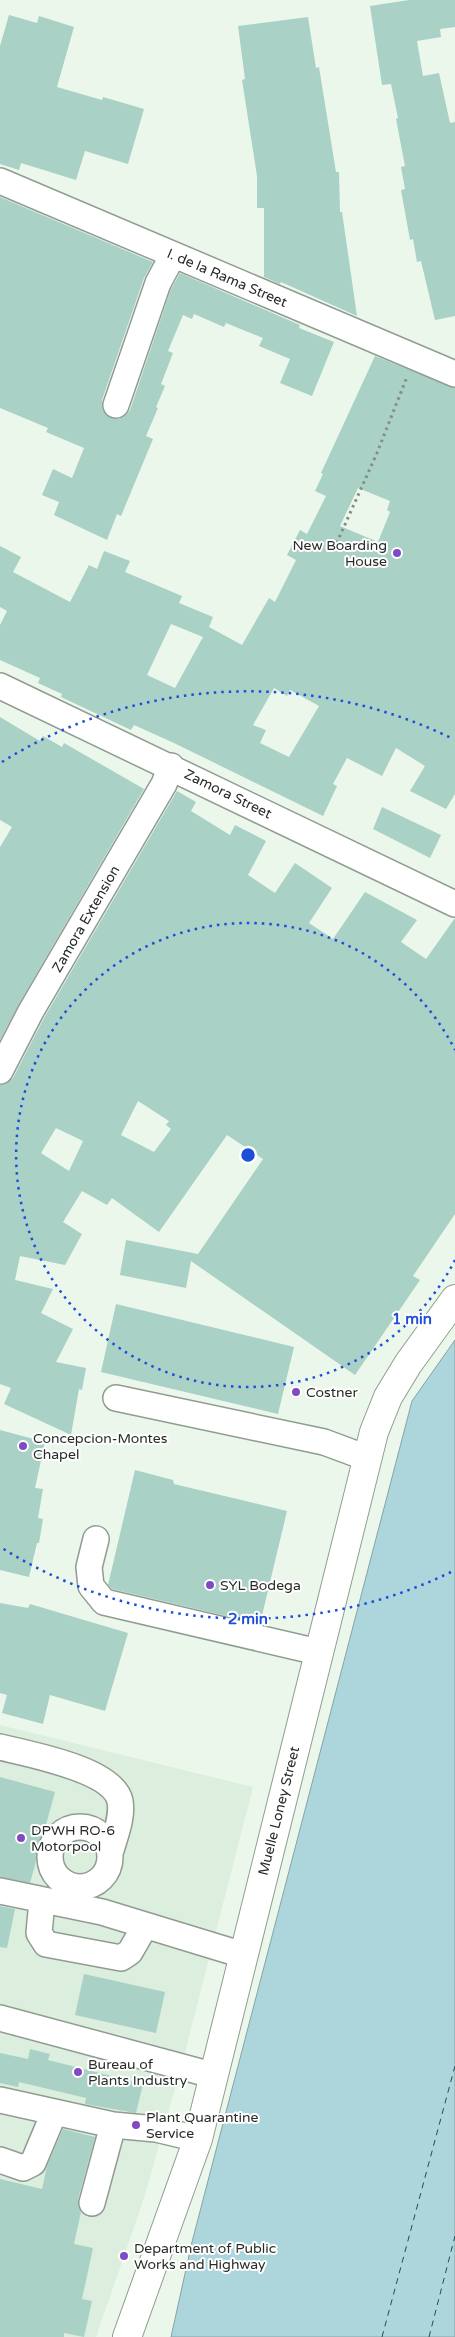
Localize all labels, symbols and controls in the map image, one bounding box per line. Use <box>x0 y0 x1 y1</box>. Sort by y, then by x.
street label: I. de la Rama Street <box>164 245 290 311</box>
place label: New Boarding House <box>293 537 387 570</box>
marker: New Boarding House <box>391 547 403 559</box>
street label: Zamora Street <box>182 766 275 823</box>
street label: Zamora Extension <box>49 863 123 975</box>
centre of rings <box>239 1146 257 1164</box>
text: 1 min <box>392 1310 432 1328</box>
place label: Costner <box>306 1384 358 1401</box>
marker: Costner <box>290 1386 302 1398</box>
place label: Concepcion-Montes Chapel <box>33 1430 168 1463</box>
marker: Concepcion-Montes Chapel <box>17 1440 29 1452</box>
place label: SYL Bodega <box>220 1577 301 1594</box>
marker: SYL Bodega <box>204 1579 216 1591</box>
text: 2 min <box>228 1610 268 1628</box>
street label: Muelle Loney Street <box>255 1744 303 1877</box>
place label: DPWH RO-6 Motorpool <box>31 1822 115 1855</box>
marker: DPWH RO-6 Motorpool <box>15 1832 27 1844</box>
place label: Bureau of Plants Industry <box>88 2056 188 2089</box>
marker: Bureau of Plants Industry <box>72 2066 84 2078</box>
place label: Plant Quarantine Service <box>146 2109 259 2142</box>
marker: Plant Quarantine Service <box>130 2119 142 2131</box>
place label: Department of Public Works and Highway <box>134 2240 276 2273</box>
marker: Department of Public Works and Highway <box>118 2250 130 2262</box>

